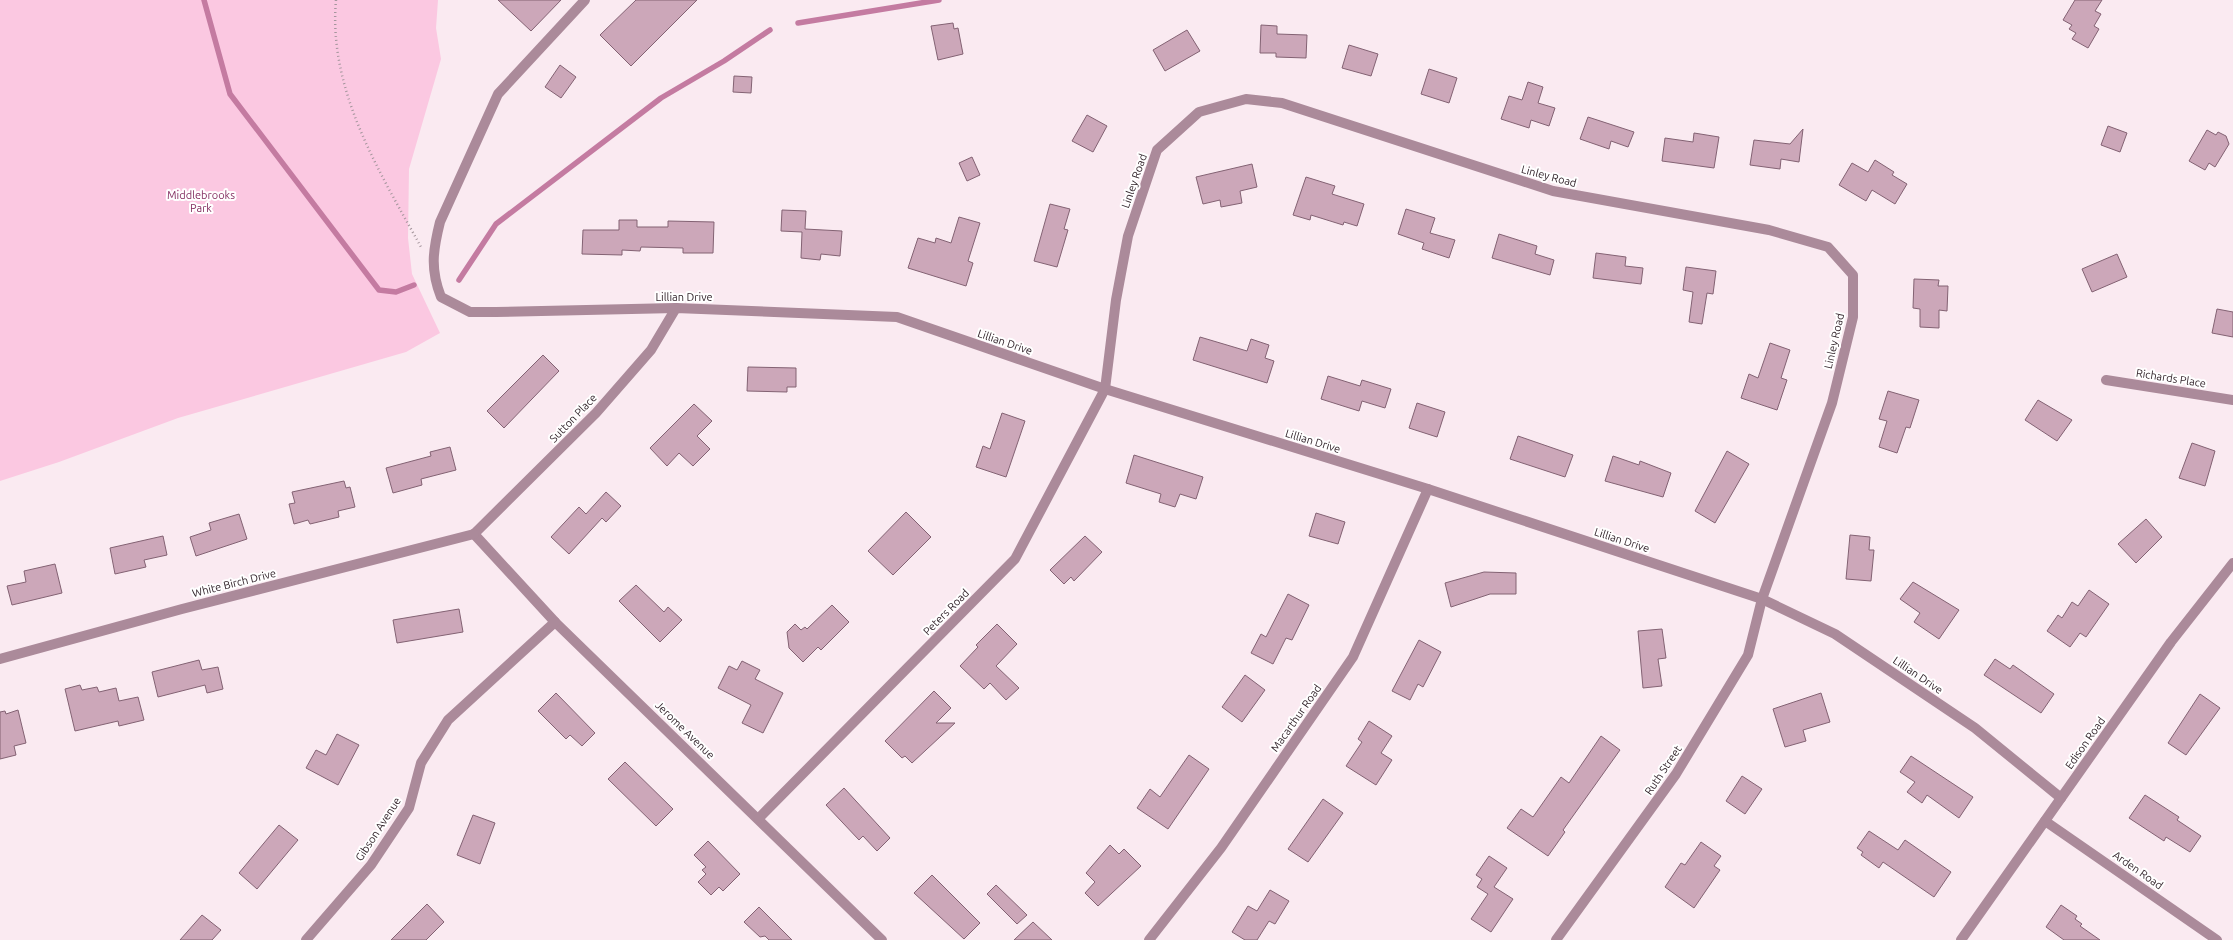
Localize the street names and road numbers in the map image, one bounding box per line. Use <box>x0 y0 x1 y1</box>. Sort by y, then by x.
street label: Linley Road <box>1119 152 1149 210</box>
street label: Linley Road <box>1520 163 1578 189</box>
street label: Lillian Drive <box>655 291 713 303</box>
street label: Linley Road <box>1822 312 1846 370</box>
street label: Lillian Drive <box>976 327 1034 357</box>
street label: Richards Place <box>2135 367 2207 389</box>
street label: Sutton Place <box>547 391 599 445</box>
street label: Lillian Drive <box>1284 427 1342 455</box>
street label: Lillian Drive <box>1593 525 1651 555</box>
street label: White Birch Drive <box>191 567 277 599</box>
street label: Peters Road <box>921 587 971 637</box>
street label: Lillian Drive <box>1891 654 1945 696</box>
street label: Macarthur Road <box>1268 682 1324 754</box>
street label: Jerome Avenue <box>653 699 717 761</box>
street label: Edison Road <box>2063 715 2107 771</box>
street label: Ruth Street <box>1642 742 1684 797</box>
street label: Gibson Avenue <box>353 795 403 863</box>
street label: Arden Road <box>2111 848 2165 892</box>

